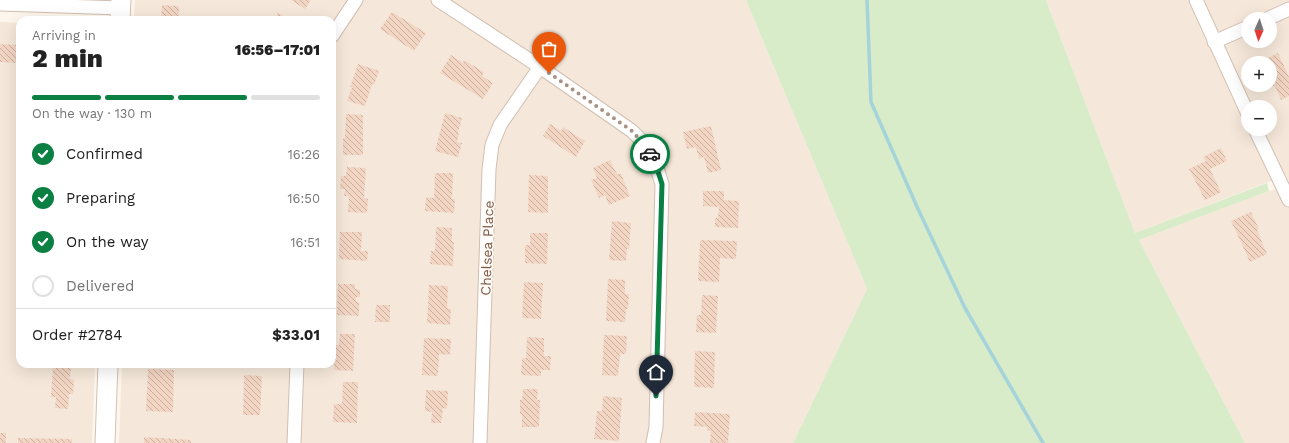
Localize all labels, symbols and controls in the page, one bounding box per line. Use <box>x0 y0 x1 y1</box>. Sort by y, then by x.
north arrow <box>1241 12 1277 48</box>
map controls <box>1241 12 1277 136</box>
text: Arriving in <box>32 28 96 43</box>
pin <box>532 32 566 73</box>
icon: bag <box>538 38 560 60</box>
text: 16:56–17:01 <box>235 41 320 59</box>
text: 2 min <box>32 43 103 73</box>
button: + <box>1241 56 1277 92</box>
button: − <box>1241 100 1277 136</box>
text: On the way · 130 m <box>32 106 152 121</box>
courier <box>630 134 670 174</box>
icon: check <box>32 143 54 165</box>
icon: car <box>639 143 661 165</box>
text: Confirmed <box>66 145 143 163</box>
text: 16:26 <box>288 147 320 162</box>
icon: check <box>32 187 54 209</box>
text: Preparing <box>66 189 135 207</box>
text: 16:50 <box>288 191 320 206</box>
street label: Chelsea Place <box>477 200 497 296</box>
icon: check <box>32 231 54 253</box>
text: On the way <box>66 233 148 251</box>
text: 16:51 <box>291 235 320 250</box>
text: Delivered <box>66 277 134 295</box>
text: Order #2784 <box>32 326 123 344</box>
text: $33.01 <box>272 326 320 344</box>
pin <box>639 355 673 396</box>
icon: home <box>645 361 667 383</box>

